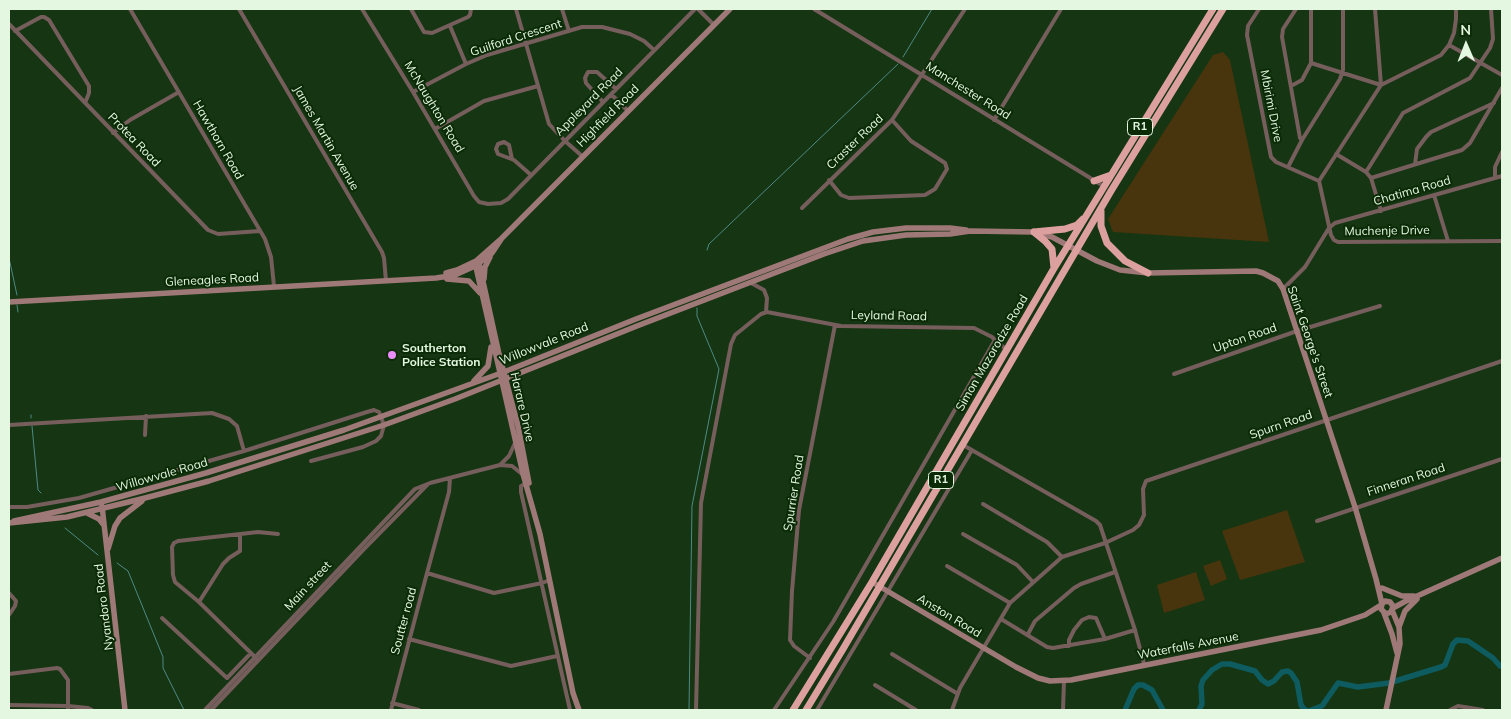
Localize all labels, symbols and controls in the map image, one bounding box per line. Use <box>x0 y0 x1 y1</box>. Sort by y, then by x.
street label: Guilford Crescent <box>468 16 564 60</box>
north arrow <box>1441 20 1491 70</box>
text: N <box>1460 21 1471 39</box>
street label: McNaughton Road <box>401 59 467 155</box>
street label: Manchester Road <box>923 59 1013 123</box>
street label: Appleyard Road <box>552 65 626 139</box>
street label: Mbirimi Drive <box>1257 69 1285 143</box>
street label: Highfield Road <box>574 82 642 150</box>
street label: James Martin Avenue <box>290 83 362 193</box>
street label: Hawthorn Road <box>190 98 246 182</box>
street label: Protea Road <box>105 110 163 170</box>
street label: Craster Road <box>824 111 886 173</box>
road number: R1 <box>1128 118 1152 136</box>
street label: Chatima Road <box>1372 173 1452 209</box>
street label: Muchenje Drive <box>1344 223 1430 239</box>
street label: Gleneagles Road <box>165 270 259 290</box>
street label: Saint George's Street <box>1284 284 1336 400</box>
street label: Simon Mazorodze Road <box>953 292 1031 414</box>
street label: Leyland Road <box>851 308 927 324</box>
street label: Willowvale Road <box>497 320 591 368</box>
street label: Upton Road <box>1211 320 1279 356</box>
place label: Southerton Police Station <box>402 341 481 369</box>
marker: Southerton Police Station <box>386 349 398 361</box>
street label: Harare Drive <box>507 371 537 443</box>
street label: Spurn Road <box>1248 408 1314 442</box>
street label: Spurrier Road <box>781 454 807 532</box>
street label: Willowvale Road <box>115 455 209 495</box>
street label: Finneran Road <box>1365 461 1447 499</box>
road number: R1 <box>928 472 954 488</box>
street label: Main street <box>282 558 334 614</box>
street label: Nyandoro Road <box>92 563 116 651</box>
street label: Soutter road <box>388 586 420 656</box>
street label: Anston Road <box>914 591 984 641</box>
street label: Waterfalls Avenue <box>1136 629 1240 663</box>

